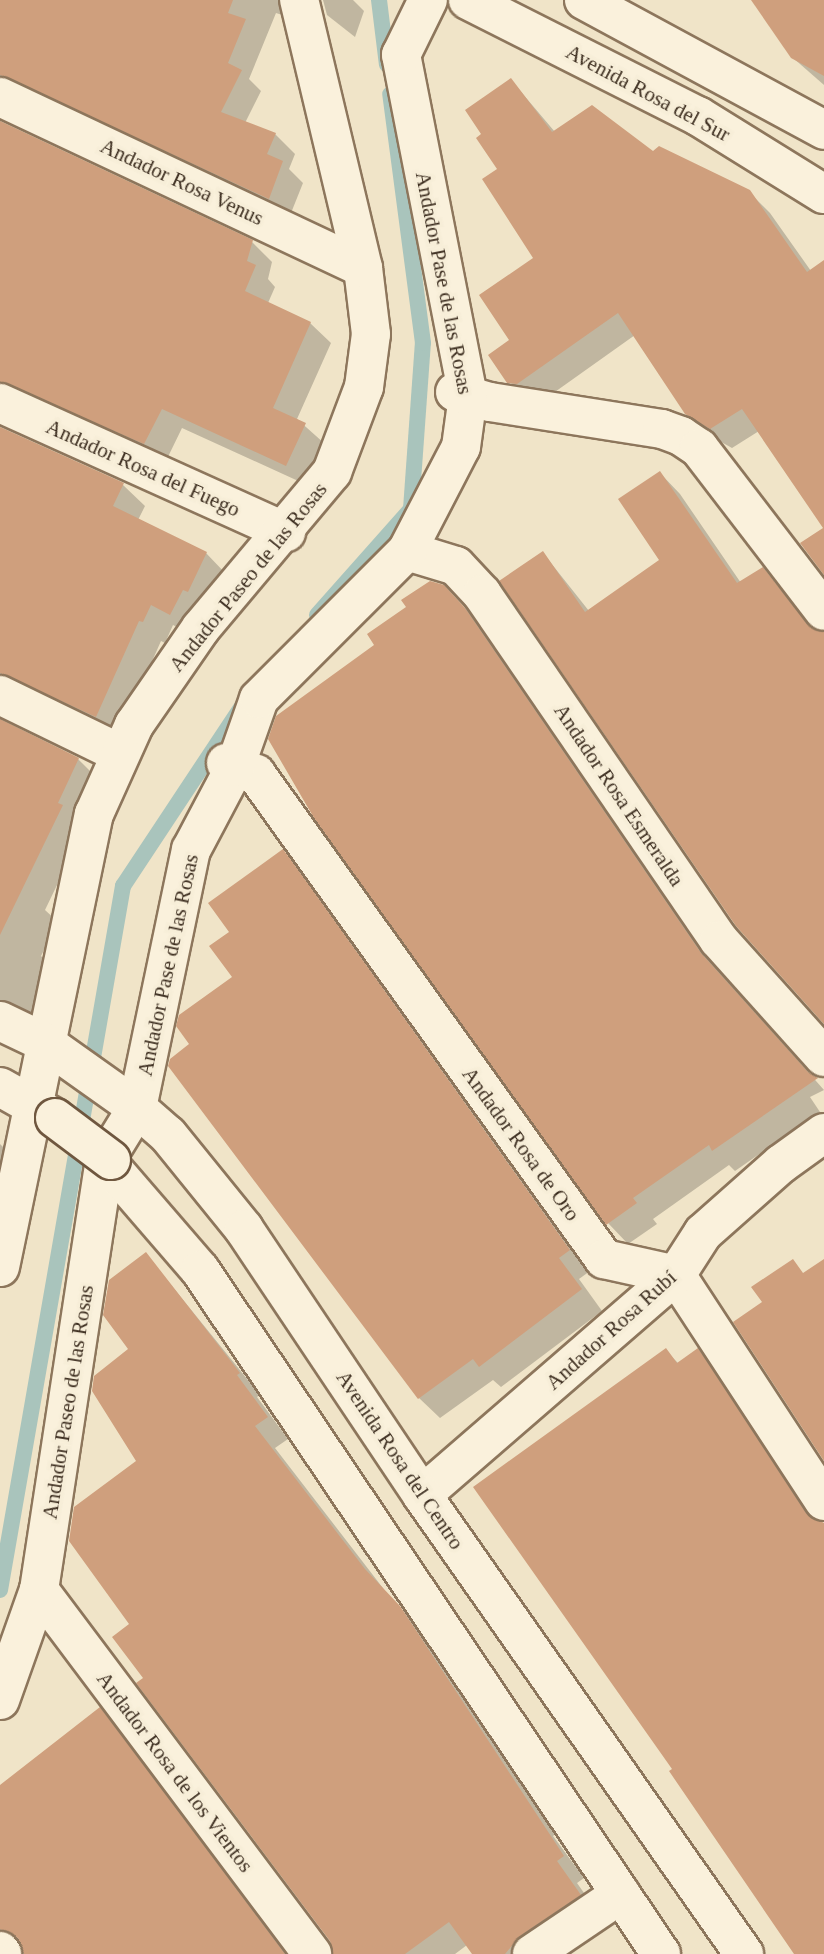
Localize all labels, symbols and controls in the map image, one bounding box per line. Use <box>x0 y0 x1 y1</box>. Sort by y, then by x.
street label: Avenida Rosa del Sur <box>562 39 734 147</box>
street label: Andador Rosa Venus <box>96 133 268 231</box>
street label: Andador Pase de las Rosas <box>410 170 478 396</box>
street label: Andador Rosa del Fuego <box>42 414 244 522</box>
street label: Andador Paseo de las Rosas <box>164 477 332 677</box>
street label: Andador Rosa Esmeralda <box>549 699 689 891</box>
street label: Andador Pase de las Rosas <box>132 852 204 1078</box>
street label: Andador Rosa de Oro <box>457 1062 585 1226</box>
street label: Andador Rosa Rubí <box>541 1265 681 1395</box>
street label: Andador Paseo de las Rosas <box>37 1283 99 1521</box>
street label: Avenida Rosa del Centro <box>331 1366 469 1554</box>
street label: Andador Rosa de los Vientos <box>91 1667 259 1877</box>

